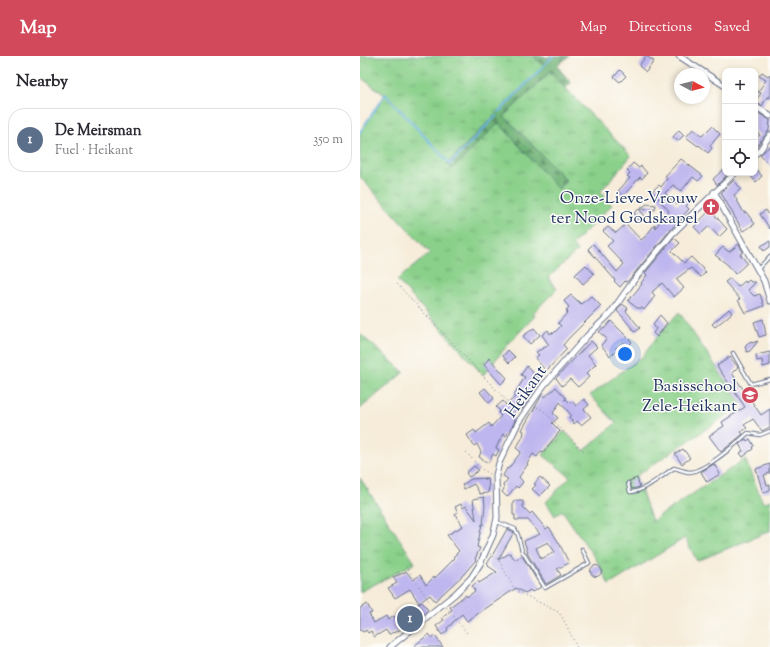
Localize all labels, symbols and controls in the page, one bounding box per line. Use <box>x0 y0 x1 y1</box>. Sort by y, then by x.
text: Map <box>20 15 57 42</box>
text: Map <box>580 18 607 38</box>
text: Directions <box>629 18 692 38</box>
text: Saved <box>714 18 750 38</box>
north arrow <box>674 68 710 104</box>
map controls <box>722 68 758 176</box>
button: + <box>722 68 758 104</box>
text: Nearby <box>16 70 68 94</box>
button: − <box>722 104 758 140</box>
text: De Meirsman <box>55 121 142 142</box>
text: 1 <box>28 131 32 149</box>
text: 350 m <box>313 131 343 149</box>
button: locate <box>722 140 758 176</box>
text: Fuel · Heikant <box>55 142 133 160</box>
place label: Onze-Lieve-Vrouw ter Nood Godskapel <box>551 187 698 231</box>
church icon: Onze-Lieve-Vrouw ter Nood Godskapel <box>701 197 721 217</box>
your location <box>615 344 635 364</box>
street label: Heikant <box>500 361 553 423</box>
place label: Basisschool Zele-Heikant <box>642 375 737 419</box>
school or university icon: Basisschool Zele-Heikant <box>740 385 760 405</box>
pin: 1 <box>397 604 423 634</box>

